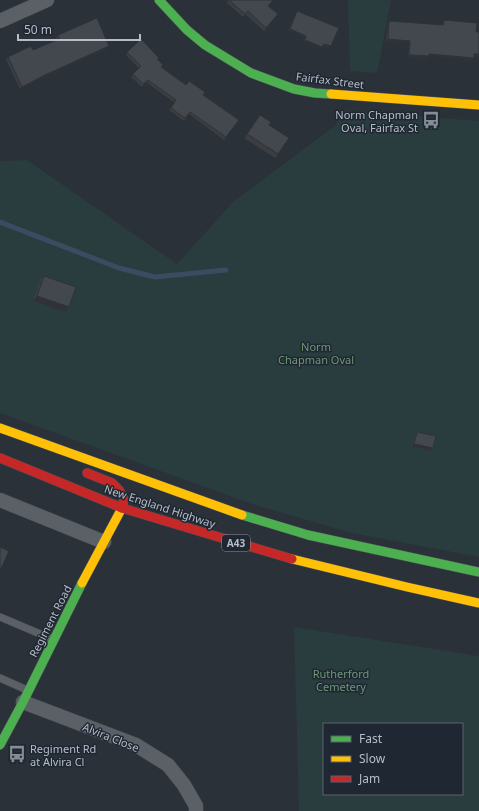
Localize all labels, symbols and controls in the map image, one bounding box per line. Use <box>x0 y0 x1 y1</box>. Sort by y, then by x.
scale bar <box>18 16 140 42</box>
text: 50 m <box>24 21 52 38</box>
street label: Fairfax Street <box>295 68 365 92</box>
place label: Norm Chapman Oval, Fairfax St <box>335 107 418 135</box>
bus stop icon: Norm Chapman Oval, Fairfax St <box>421 110 441 130</box>
park label: Norm Chapman Oval <box>278 339 354 367</box>
street label: New England Highway <box>103 481 218 531</box>
road number: A43 <box>222 535 250 551</box>
street label: Regiment Road <box>25 582 75 660</box>
park label: Rutherford Cemetery <box>313 666 369 694</box>
street label: Alvira Close <box>81 719 141 755</box>
legend <box>323 723 463 795</box>
text: Fast <box>359 730 383 747</box>
place label: Regiment Rd at Alvira Cl <box>30 741 96 769</box>
bus stop icon: Regiment Rd at Alvira Cl <box>7 744 27 764</box>
text: Slow <box>359 750 386 767</box>
text: Jam <box>358 770 380 787</box>

